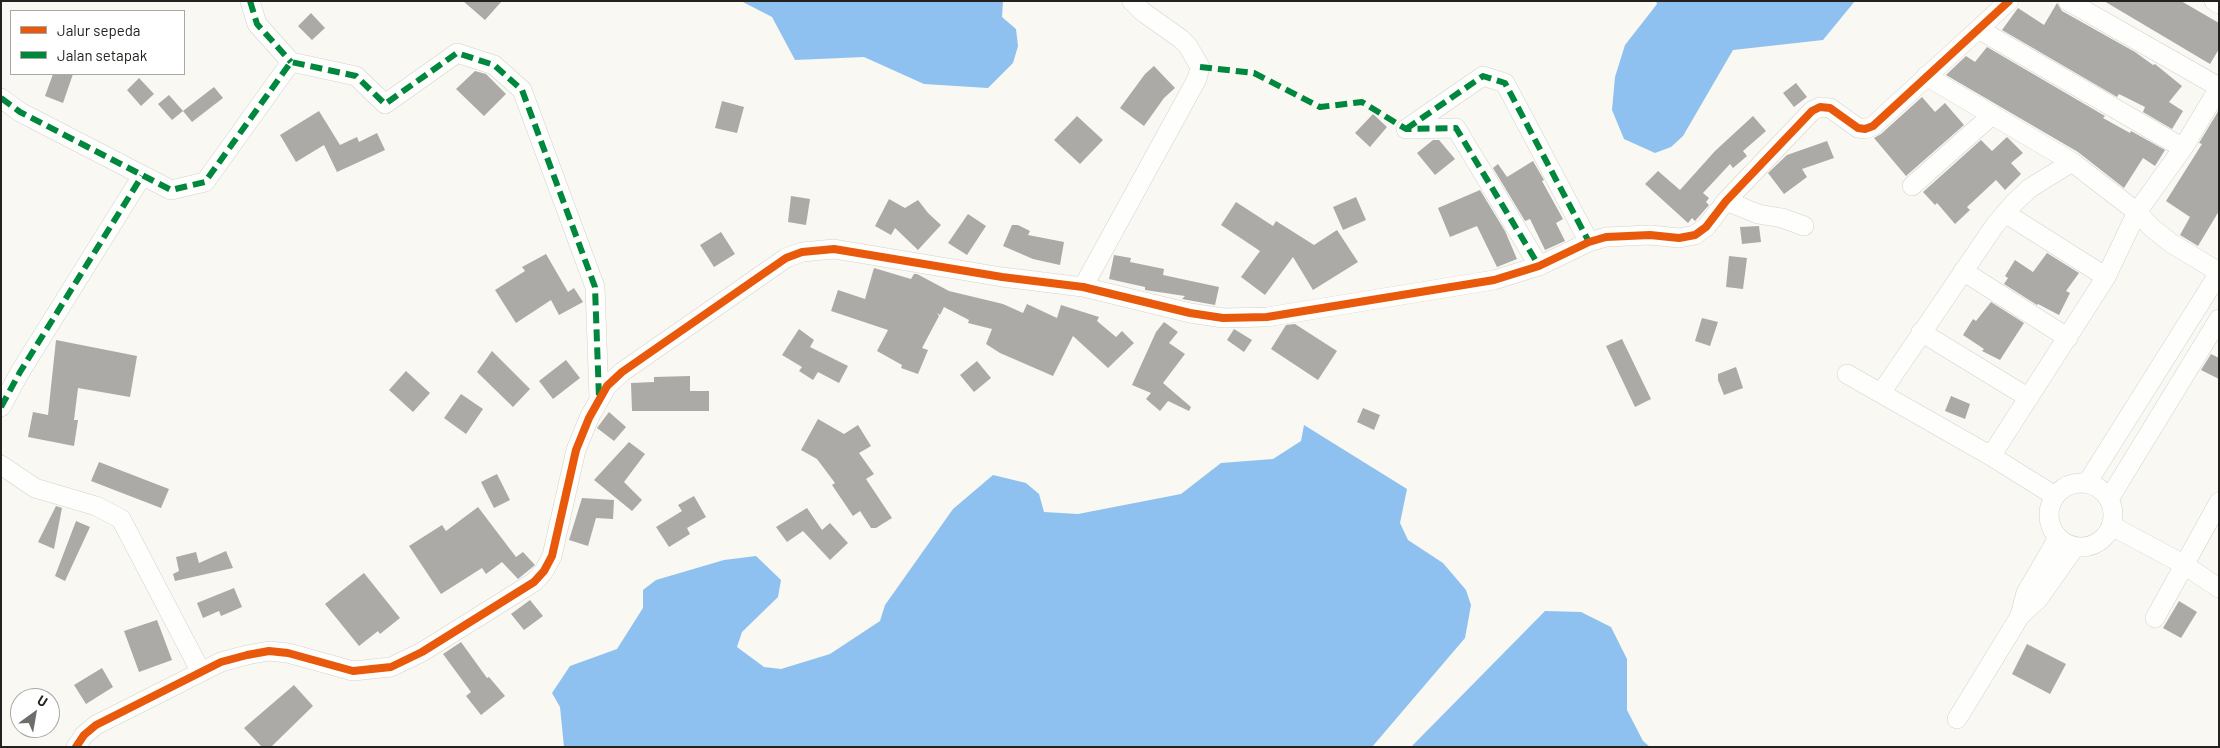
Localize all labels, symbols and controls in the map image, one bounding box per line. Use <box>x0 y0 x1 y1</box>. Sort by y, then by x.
legend <box>10 10 185 75</box>
text: Jalur sepeda <box>57 21 141 39</box>
text: Jalan setapak <box>57 46 147 64</box>
north arrow <box>10 688 60 738</box>
text: U <box>34 691 51 710</box>

